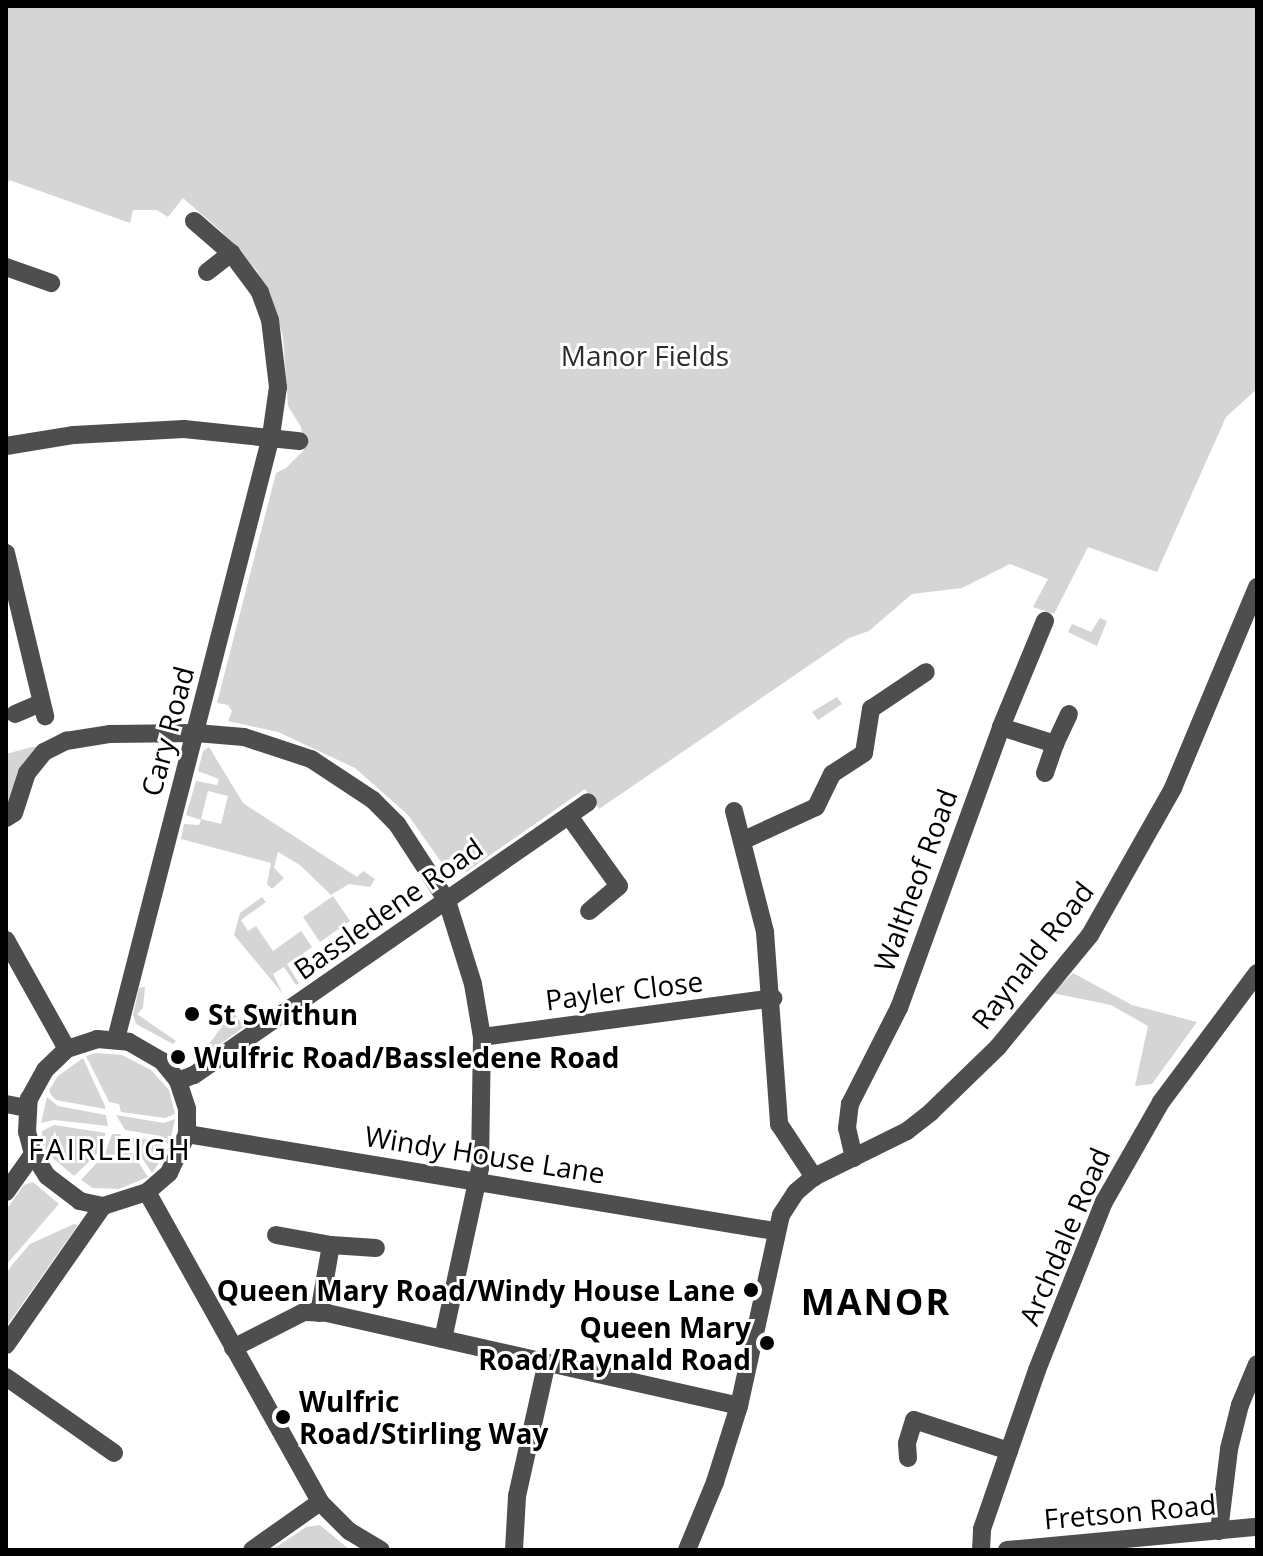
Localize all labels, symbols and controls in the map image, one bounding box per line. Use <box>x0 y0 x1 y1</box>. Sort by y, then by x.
park label: Manor Fields <box>561 338 729 372</box>
street label: Cary Road <box>134 663 200 799</box>
street label: Waltheof Road <box>866 784 964 976</box>
street label: Bassledene Road <box>287 830 489 986</box>
street label: Raynald Road <box>964 875 1100 1035</box>
street label: Payler Close <box>543 964 705 1016</box>
place label: St Swithun <box>208 997 358 1031</box>
marker: St Swithun <box>183 1005 201 1023</box>
place label: Wulfric Road/Bassledene Road <box>194 1040 619 1074</box>
marker: Wulfric Road/Bassledene Road <box>169 1048 187 1066</box>
street label: Windy House Lane <box>363 1118 607 1190</box>
district label: FAIRLEIGH <box>28 1131 192 1167</box>
street label: Archdale Road <box>1012 1142 1116 1330</box>
place label: Queen Mary Road/Windy House Lane <box>217 1273 735 1307</box>
district label: MANOR <box>801 1280 951 1324</box>
marker: Queen Mary Road/Windy House Lane <box>742 1281 760 1299</box>
place label: Queen Mary Road/Raynald Road <box>478 1310 751 1376</box>
marker: Queen Mary Road/Raynald Road <box>758 1334 776 1352</box>
place label: Wulfric Road/Stirling Way <box>299 1384 548 1450</box>
marker: Wulfric Road/Stirling Way <box>274 1408 292 1426</box>
street label: Fretson Road <box>1042 1487 1218 1535</box>

